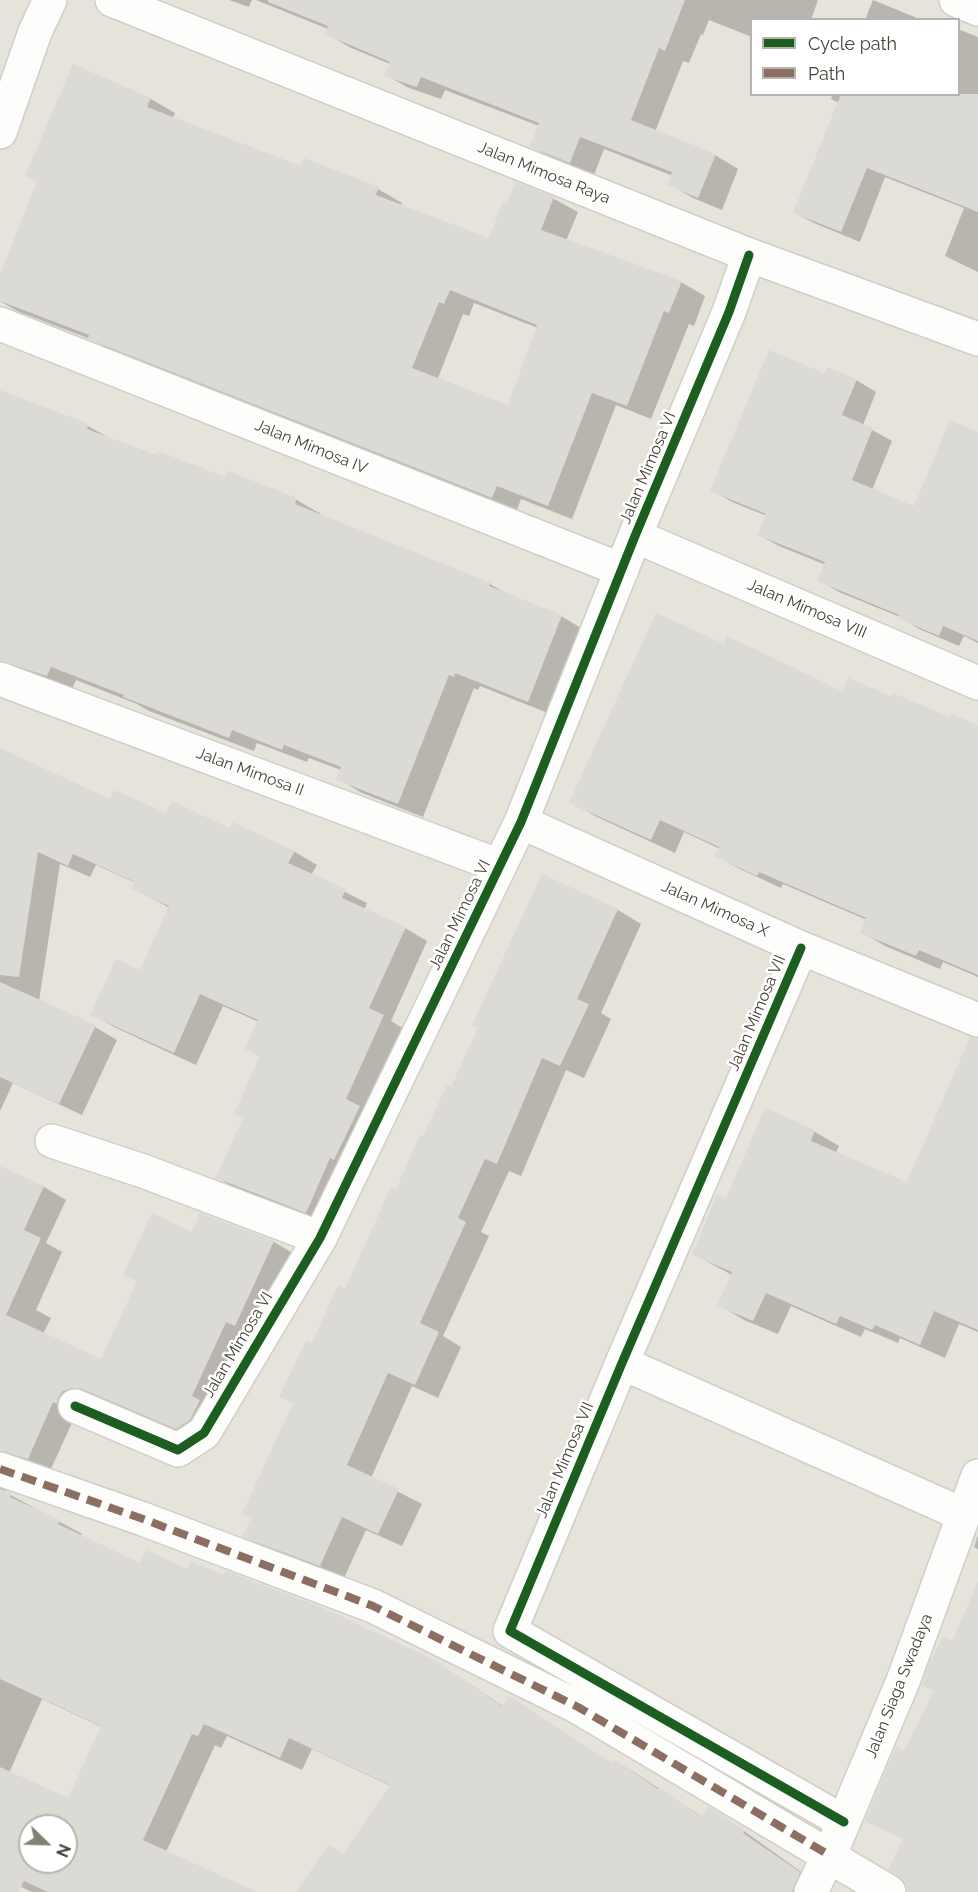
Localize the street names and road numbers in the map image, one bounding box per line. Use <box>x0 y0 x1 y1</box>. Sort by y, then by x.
street label: Jalan Mimosa Raya <box>475 138 613 208</box>
street label: Jalan Mimosa VI <box>616 409 680 527</box>
street label: Jalan Mimosa IV <box>252 416 370 478</box>
street label: Jalan Mimosa VIII <box>744 575 870 643</box>
street label: Jalan Mimosa II <box>194 744 306 800</box>
street label: Jalan Mimosa VI <box>425 857 495 973</box>
street label: Jalan Mimosa X <box>659 877 771 941</box>
street label: Jalan Mimosa VII <box>724 952 790 1074</box>
street label: Jalan Mimosa VI <box>199 1289 277 1401</box>
street label: Jalan Mimosa VII <box>532 1399 598 1521</box>
street label: Jalan Siaga Swadaya <box>861 1611 937 1761</box>

